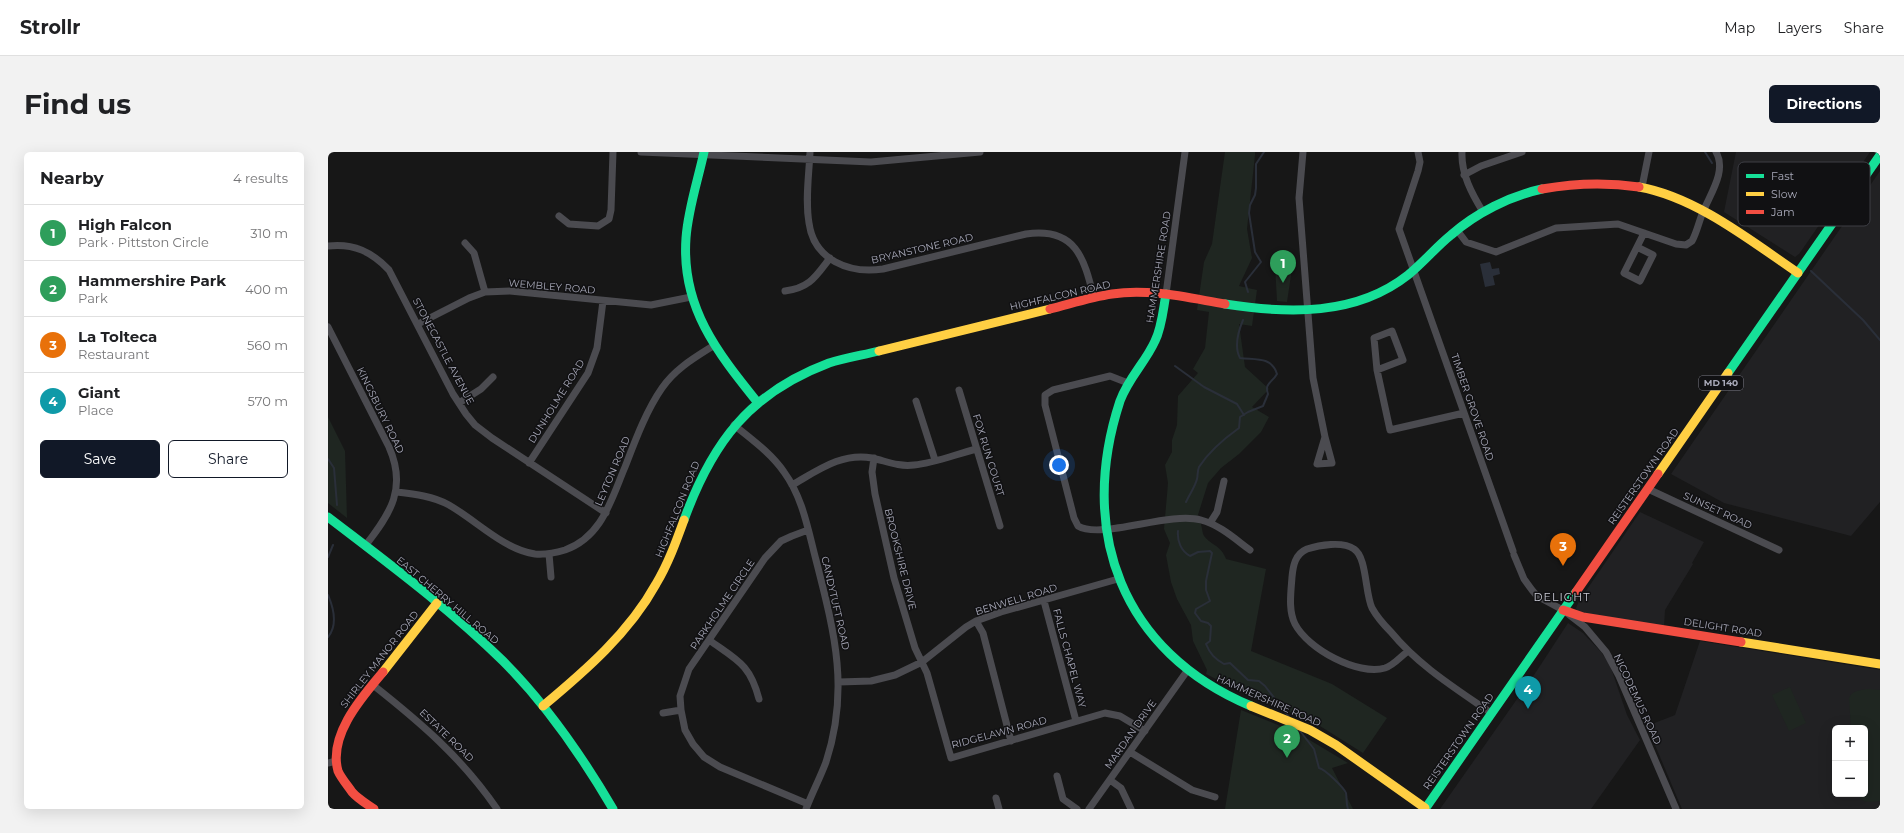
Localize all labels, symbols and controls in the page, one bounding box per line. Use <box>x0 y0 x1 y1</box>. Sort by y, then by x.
text: Strollr <box>20 16 81 39</box>
text: Map <box>1724 19 1755 37</box>
text: Layers <box>1777 19 1822 37</box>
text: Share <box>1844 19 1884 37</box>
button: Directions <box>1769 85 1880 123</box>
text: Find us <box>24 87 131 121</box>
legend <box>1738 162 1870 226</box>
text: Nearby <box>40 168 104 188</box>
text: Fast <box>1771 169 1795 183</box>
text: 4 results <box>233 170 288 186</box>
text: Slow <box>1771 187 1797 201</box>
text: Jam <box>1770 205 1795 219</box>
street label: HAMMERSHIRE ROAD <box>1143 210 1174 324</box>
text: High Falcon <box>78 215 172 234</box>
text: 1 <box>50 225 56 241</box>
text: 310 m <box>250 225 288 241</box>
street label: BRYANSTONE ROAD <box>870 230 974 267</box>
text: Park · Pittston Circle <box>78 234 209 250</box>
pin: 1 <box>1270 250 1296 283</box>
text: Hammershire Park <box>78 271 226 290</box>
street label: WEMBLEY ROAD <box>508 276 596 297</box>
street label: HIGHFALCON ROAD <box>1009 278 1112 313</box>
text: 2 <box>49 281 57 297</box>
text: 400 m <box>245 281 288 297</box>
text: Park <box>78 290 108 306</box>
street label: STONECASTLE AVENUE <box>410 296 477 407</box>
text: La Tolteca <box>78 327 157 346</box>
text: 3 <box>49 337 57 353</box>
text: 560 m <box>247 337 288 353</box>
text: Restaurant <box>78 346 149 362</box>
street label: TIMBER GROVE ROAD <box>1448 352 1497 463</box>
street label: DUNHOLME ROAD <box>525 357 588 446</box>
street label: KINGSBURY ROAD <box>354 365 407 456</box>
road number: MD 140 <box>1699 376 1743 390</box>
text: Giant <box>78 383 120 402</box>
text: 4 <box>49 393 57 409</box>
text: 570 m <box>248 393 288 409</box>
text: Place <box>78 402 114 418</box>
street label: FOX RUN COURT <box>970 412 1007 498</box>
street label: REISTERSTOWN ROAD <box>1605 425 1682 527</box>
street label: LEYTON ROAD <box>592 434 633 508</box>
button: Save <box>40 440 160 478</box>
button: Share <box>168 440 288 478</box>
your location <box>1049 455 1069 475</box>
street label: HIGHFALCON ROAD <box>652 459 703 559</box>
street label: SUNSET ROAD <box>1681 489 1754 532</box>
street label: BROOKSHIRE DRIVE <box>882 507 920 612</box>
pin: 3 <box>1550 533 1576 566</box>
street label: EAST CHERRY HILL ROAD <box>394 554 502 647</box>
street label: CANDYTUFT ROAD <box>818 555 853 651</box>
street label: PARKHOLME CIRCLE <box>687 556 758 652</box>
street label: BENWELL ROAD <box>973 581 1059 618</box>
district label: DELIGHT <box>1533 590 1591 604</box>
street label: FALLS CHAPEL WAY <box>1050 607 1089 710</box>
street label: SHIRLEY MANOR ROAD <box>337 608 421 711</box>
street label: DELIGHT ROAD <box>1683 615 1763 640</box>
street label: NICODEMUS ROAD <box>1611 652 1664 747</box>
street label: HAMMERSHIRE ROAD <box>1214 672 1323 729</box>
pin: 4 <box>1515 676 1541 709</box>
street label: REISTERSTOWN ROAD <box>1420 690 1497 792</box>
street label: MARDAN DRIVE <box>1102 697 1159 772</box>
street label: ESTATE ROAD <box>417 706 477 765</box>
street label: RIDGELAWN ROAD <box>950 713 1048 751</box>
pin: 2 <box>1274 725 1300 758</box>
map controls <box>1832 725 1868 797</box>
button: + <box>1832 725 1868 761</box>
button: − <box>1832 761 1868 797</box>

